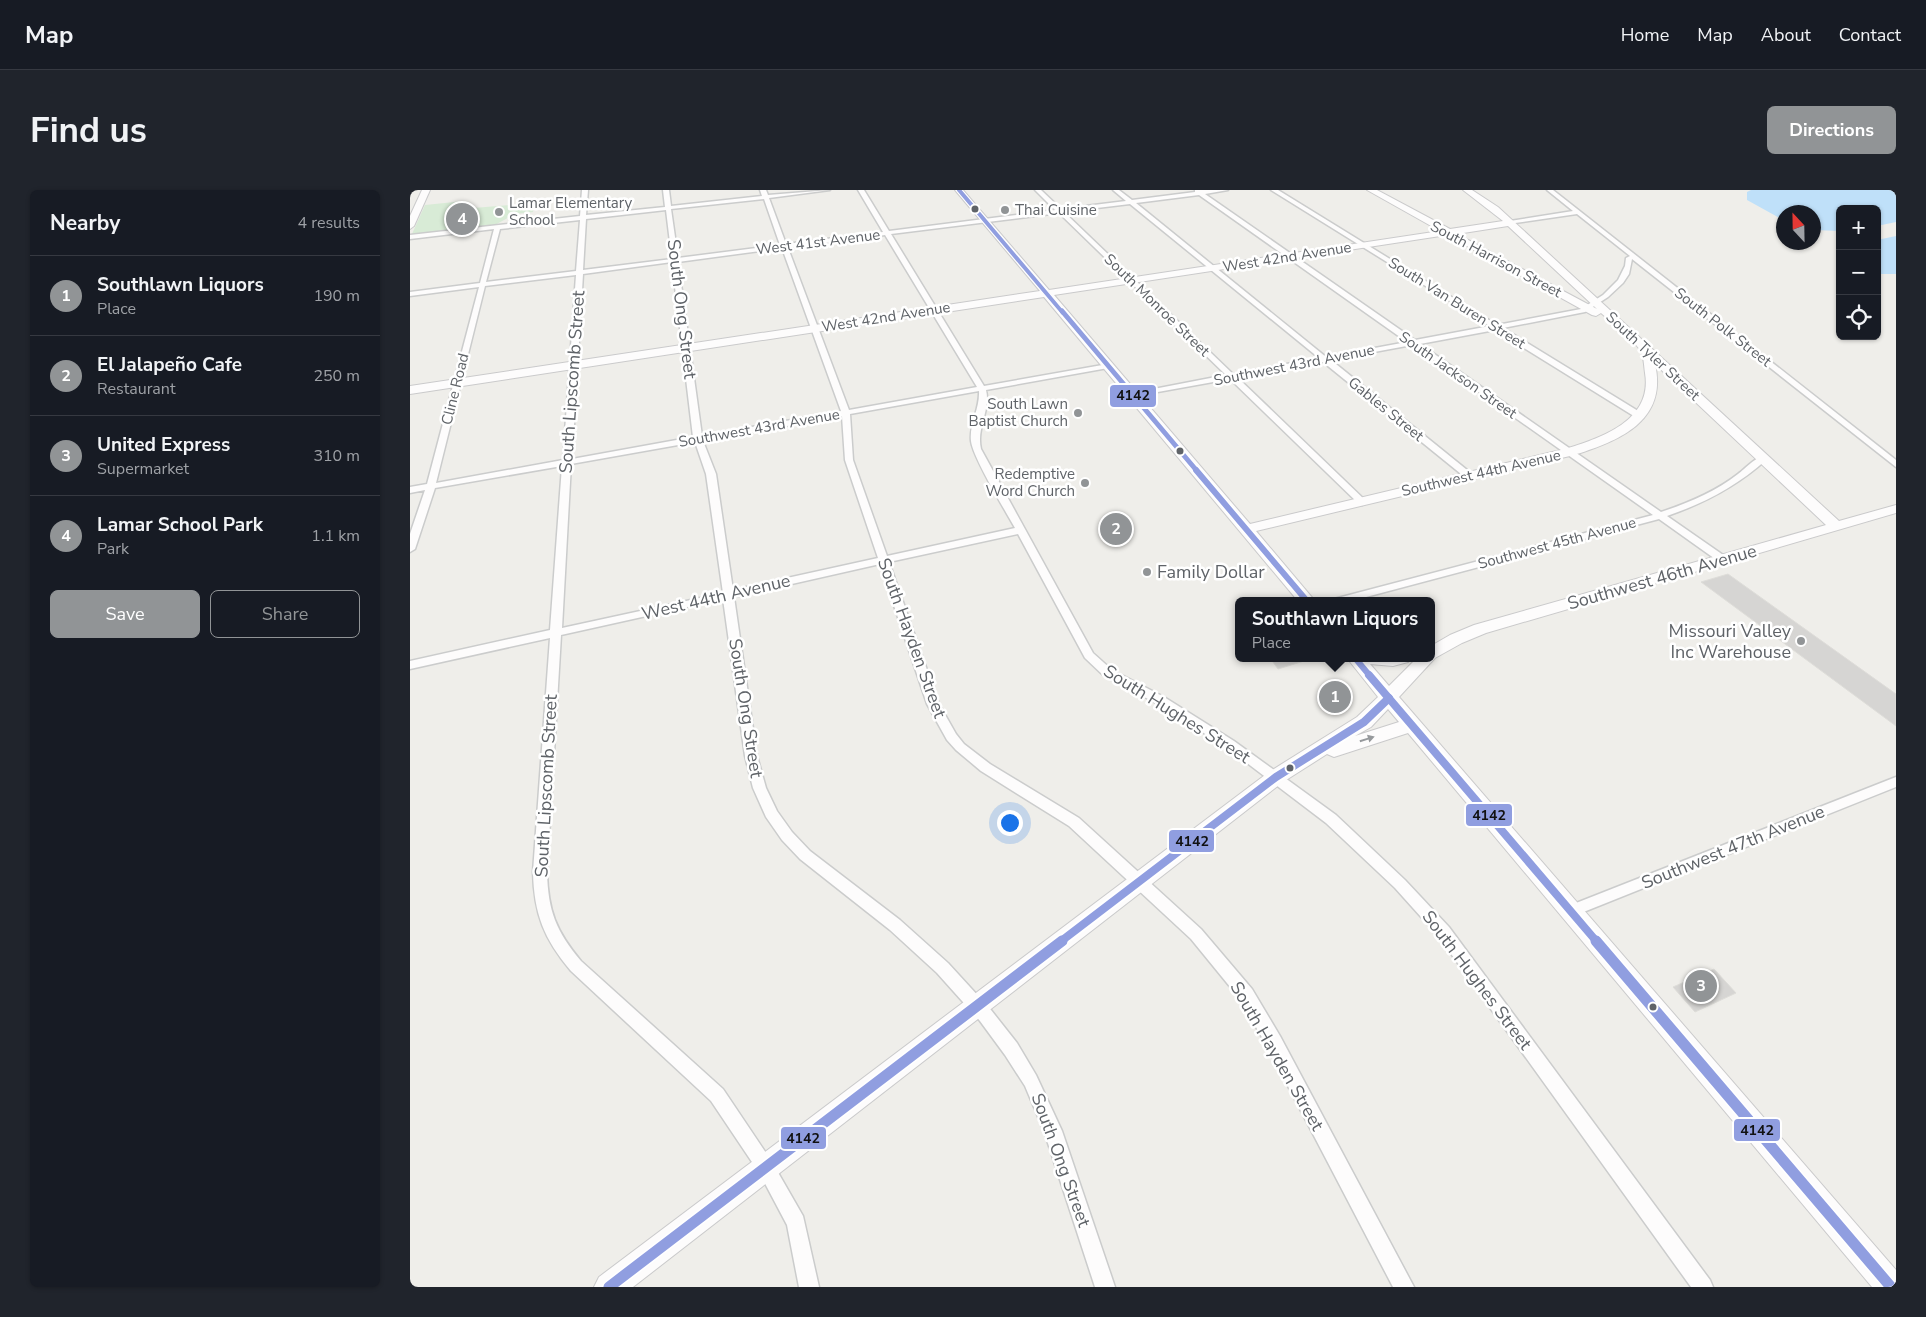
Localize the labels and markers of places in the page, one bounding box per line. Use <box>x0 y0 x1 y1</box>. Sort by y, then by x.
place label: Lamar Elementary School <box>509 193 633 230</box>
pin: 4 <box>446 200 478 238</box>
place label: Thai Cuisine <box>1015 200 1097 220</box>
unlabelled marker <box>970 204 980 214</box>
marker: Thai Cuisine <box>999 204 1011 216</box>
marker: Lamar Elementary School <box>493 206 505 218</box>
place label: South Lawn Baptist Church <box>968 394 1068 431</box>
marker: South Lawn Baptist Church <box>1072 407 1084 419</box>
unlabelled marker <box>1175 446 1185 456</box>
place label: Redemptive Word Church <box>985 464 1075 501</box>
marker: Redemptive Word Church <box>1079 477 1091 489</box>
pin: 2 <box>1100 510 1132 548</box>
place label: Family Dollar <box>1157 560 1265 584</box>
marker: Family Dollar <box>1141 566 1153 578</box>
place label: Missouri Valley Inc Warehouse <box>1669 619 1792 664</box>
marker: Missouri Valley Inc Warehouse <box>1795 635 1807 647</box>
pin: 1 <box>1319 678 1351 716</box>
unlabelled marker <box>1285 763 1295 773</box>
pin: 3 <box>1685 967 1717 1005</box>
unlabelled marker <box>1648 1002 1658 1012</box>

